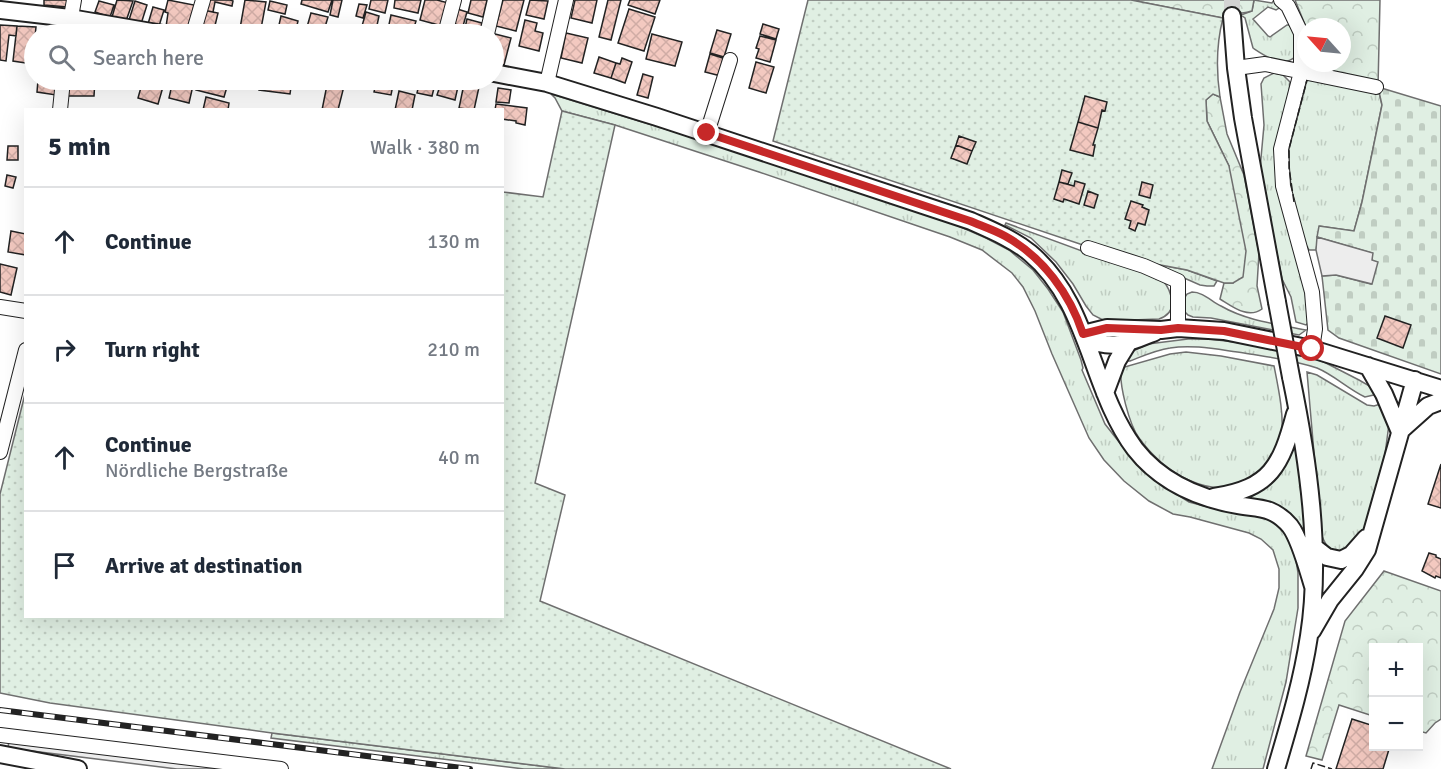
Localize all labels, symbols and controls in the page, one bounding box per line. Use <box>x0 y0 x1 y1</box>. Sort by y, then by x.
north arrow <box>1297 18 1351 72</box>
search box <box>24 24 504 90</box>
icon: search <box>45 41 78 74</box>
text: Search here <box>93 44 204 71</box>
route end <box>693 119 719 145</box>
text: 5 min <box>48 131 111 163</box>
text: Walk · 380 m <box>370 135 480 160</box>
icon: ahead <box>48 225 81 258</box>
text: Continue <box>105 228 192 255</box>
text: 130 m <box>427 229 480 254</box>
icon: right <box>48 333 81 366</box>
route start <box>1298 335 1324 361</box>
text: Turn right <box>105 336 200 363</box>
text: 210 m <box>427 337 480 362</box>
text: Continue <box>105 431 192 458</box>
icon: ahead <box>48 441 81 474</box>
text: 40 m <box>438 445 480 470</box>
text: Nördliche Bergstraße <box>105 458 288 483</box>
icon: arrive <box>48 549 81 582</box>
text: Arrive at destination <box>105 552 302 579</box>
map controls <box>1369 643 1423 751</box>
button: + <box>1369 643 1423 697</box>
button: − <box>1369 697 1423 751</box>

